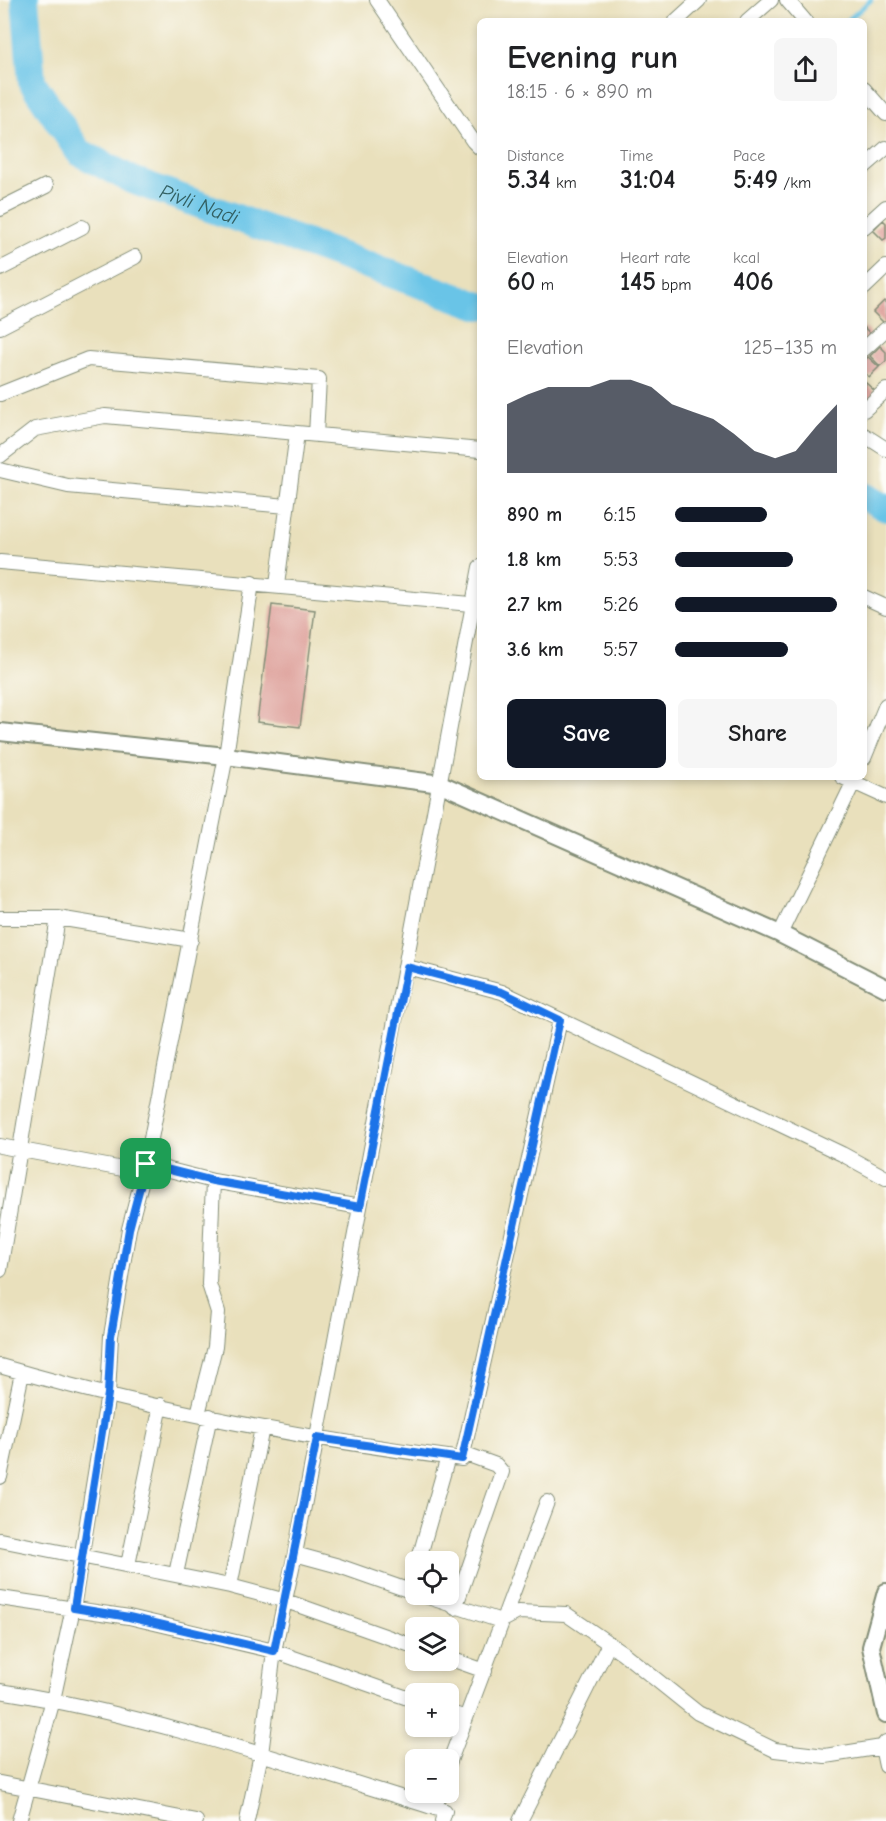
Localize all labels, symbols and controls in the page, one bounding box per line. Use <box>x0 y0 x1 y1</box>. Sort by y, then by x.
text: Evening run <box>507 38 678 76</box>
button: share <box>774 38 837 101</box>
text: 18:15 · 6 × 890 m <box>507 80 653 103</box>
text: Distance <box>507 147 564 165</box>
text: Time <box>620 147 653 165</box>
text: Pace <box>733 147 765 165</box>
text: 5.34 <box>507 165 551 195</box>
text: 31:04 <box>620 165 675 195</box>
text: 5:49 <box>733 165 778 195</box>
text: km <box>551 174 577 192</box>
text: /km <box>778 174 811 192</box>
water label: Pivli Nadi <box>156 179 242 230</box>
text: Elevation <box>507 249 568 267</box>
text: Heart rate <box>620 249 691 267</box>
text: kcal <box>733 249 760 267</box>
text: 60 <box>507 267 535 297</box>
text: 145 <box>620 267 656 297</box>
text: 406 <box>733 267 774 297</box>
text: m <box>535 276 554 294</box>
text: bpm <box>656 276 692 294</box>
text: Elevation <box>507 336 584 359</box>
text: 125–135 m <box>744 336 837 359</box>
text: 890 m <box>507 503 562 526</box>
text: 6:15 <box>603 503 636 526</box>
text: 1.8 km <box>507 548 562 571</box>
text: 5:53 <box>603 548 638 571</box>
text: 2.7 km <box>507 593 562 616</box>
text: 5:26 <box>603 593 639 616</box>
text: 3.6 km <box>507 638 564 661</box>
text: 5:57 <box>603 638 638 661</box>
button: Save <box>507 699 666 768</box>
button: Share <box>678 699 837 768</box>
pin <box>120 1138 171 1189</box>
icon: arrive <box>129 1147 162 1180</box>
map controls <box>405 1551 459 1803</box>
button: locate <box>405 1551 459 1605</box>
button: layers <box>405 1617 459 1671</box>
button: + <box>405 1683 459 1737</box>
button: − <box>405 1749 459 1803</box>

